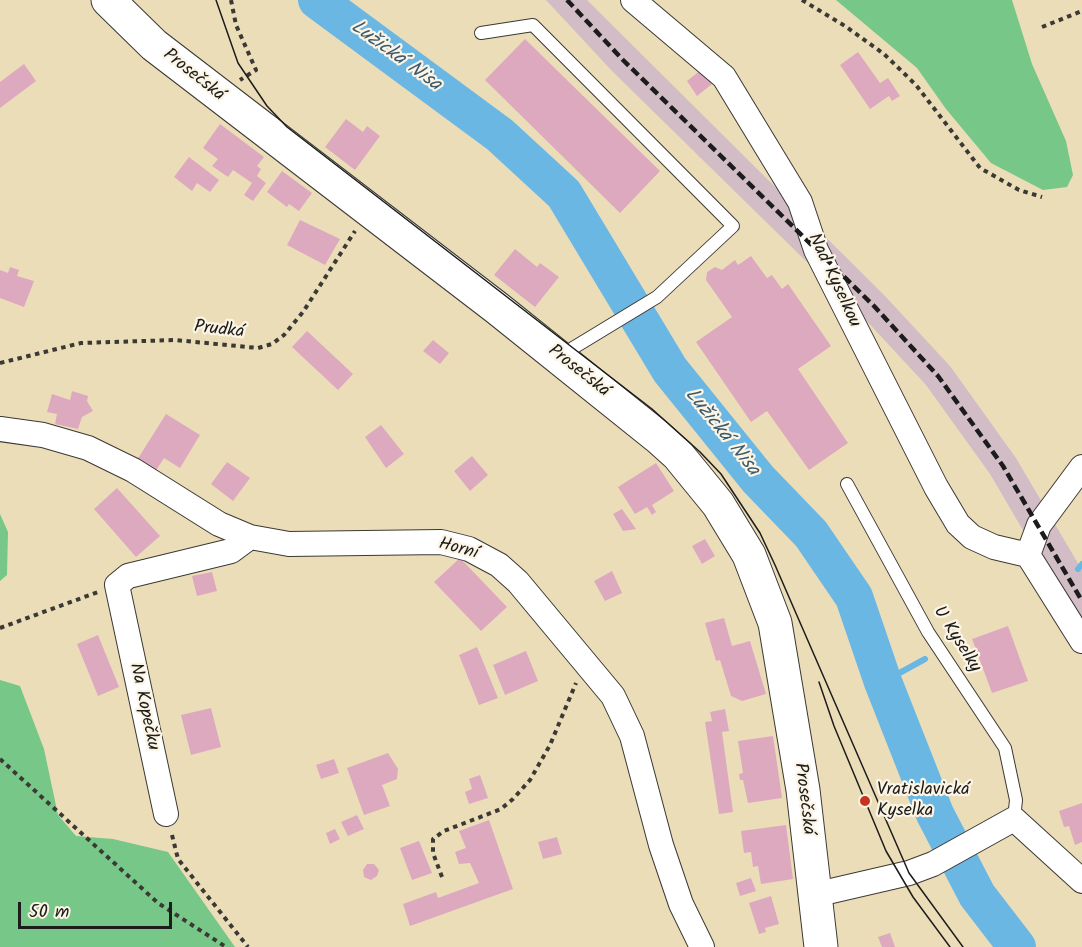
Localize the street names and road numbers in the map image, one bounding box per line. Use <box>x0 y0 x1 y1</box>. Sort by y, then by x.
street label: Prosečská <box>158 45 228 107</box>
street label: Nad Kyselkou <box>802 231 864 331</box>
street label: Prudká <box>193 318 245 344</box>
street label: Prosečská <box>543 341 613 403</box>
street label: Horní <box>436 534 480 566</box>
street label: U Kyselky <box>927 603 985 677</box>
street label: Na Kopečku <box>123 661 163 753</box>
street label: Prosečská <box>788 762 818 836</box>

